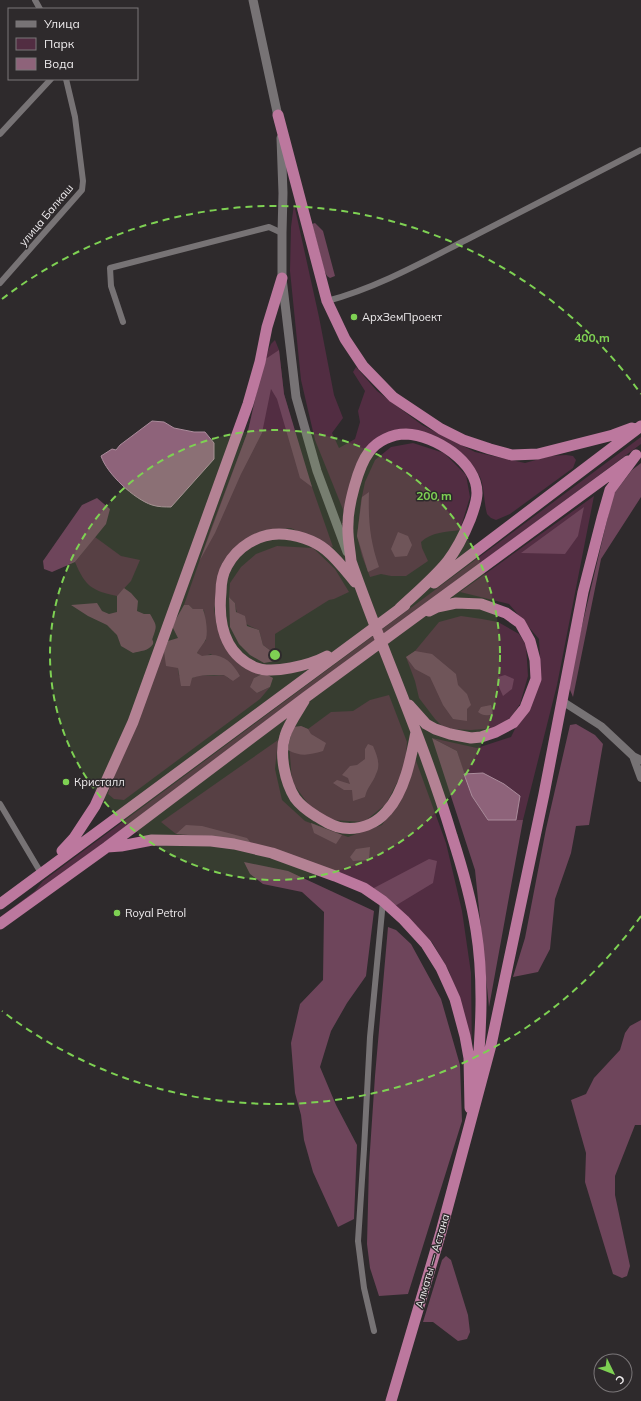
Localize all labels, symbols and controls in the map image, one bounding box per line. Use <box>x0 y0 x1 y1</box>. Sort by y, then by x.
legend <box>8 8 138 80</box>
text: Улица <box>43 16 80 31</box>
text: Парк <box>44 36 75 51</box>
text: Вода <box>44 56 74 71</box>
street label: улица Балкаш <box>16 181 76 249</box>
place label: АрхЗемПроект <box>362 310 442 324</box>
marker: АрхЗемПроект <box>349 312 359 322</box>
text: 400 m <box>574 330 610 345</box>
text: 200 m <box>416 488 452 503</box>
centre of rings <box>268 648 282 662</box>
place label: Кристалл <box>74 775 125 789</box>
marker: Кристалл <box>61 777 71 787</box>
place label: Royal Petrol <box>125 906 186 920</box>
marker: Royal Petrol <box>112 908 122 918</box>
street label: Алматы — Астана <box>412 1212 452 1310</box>
north arrow <box>593 1353 633 1393</box>
text: С <box>612 1372 628 1388</box>

